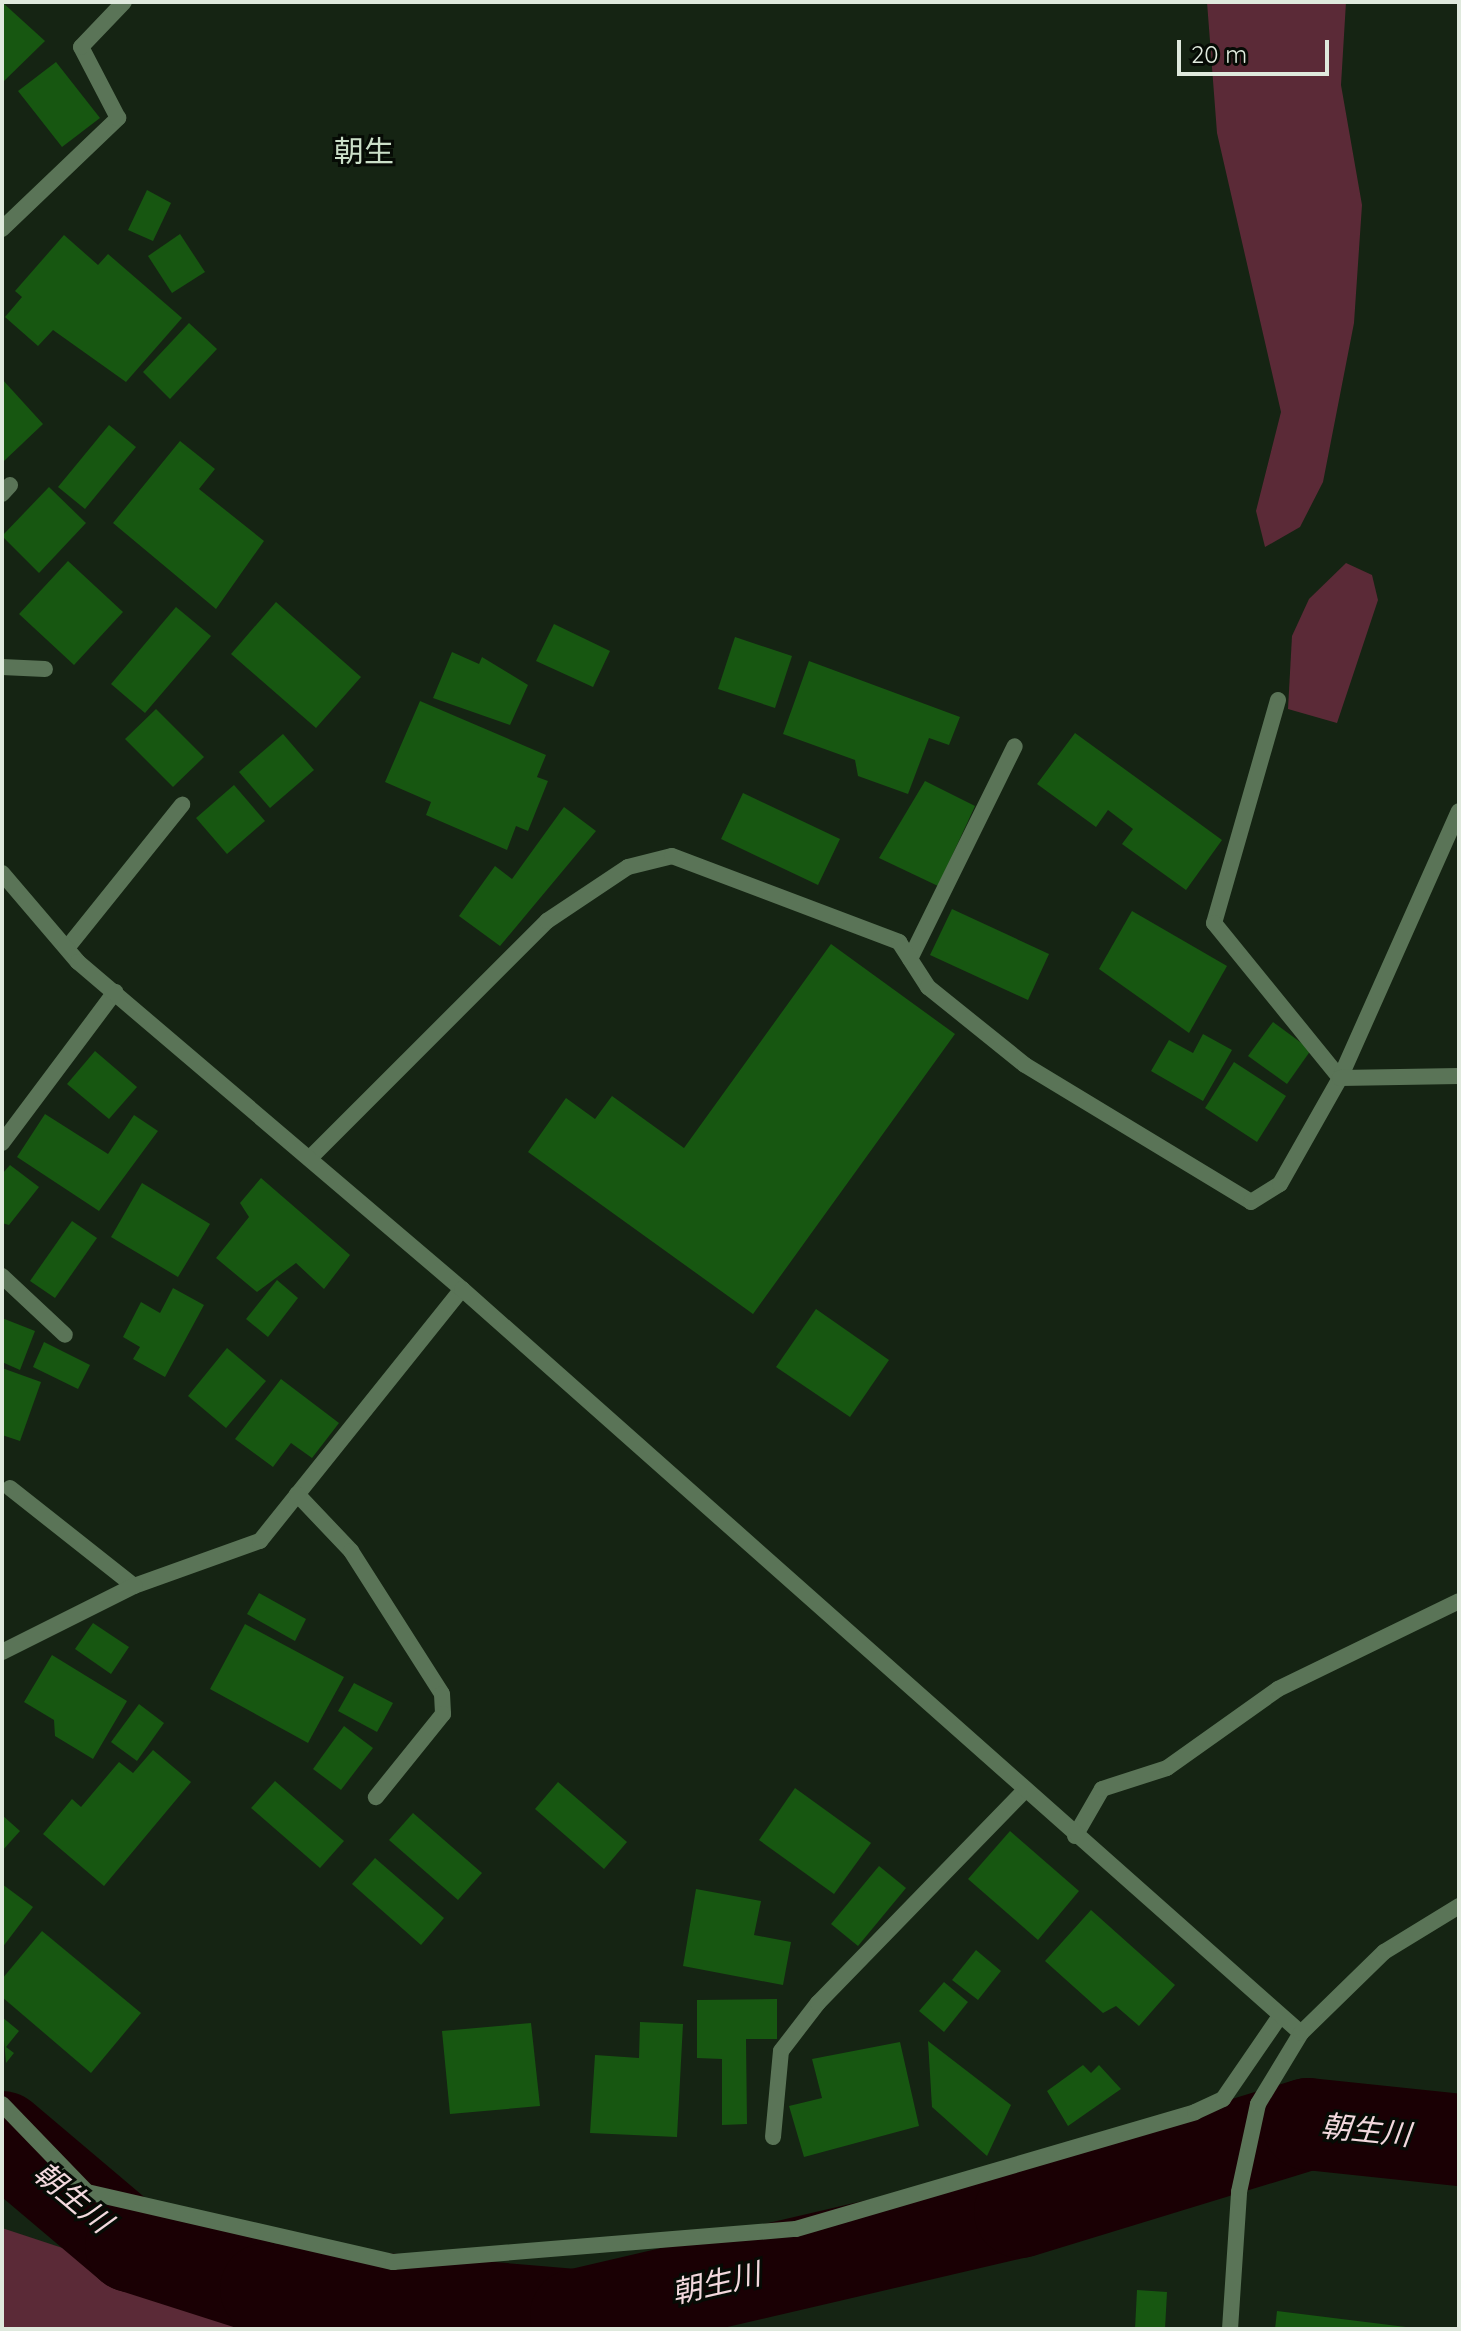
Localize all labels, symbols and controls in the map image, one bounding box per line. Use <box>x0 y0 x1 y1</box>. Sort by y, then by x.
scale bar <box>1181 24 1333 74</box>
text: 20 m <box>1191 39 1247 69</box>
district label: 朝生 <box>334 133 394 169</box>
water label: 朝生川 <box>1319 2107 1413 2153</box>
water label: 朝生川 <box>27 2154 119 2240</box>
water label: 朝生川 <box>668 2255 764 2311</box>

